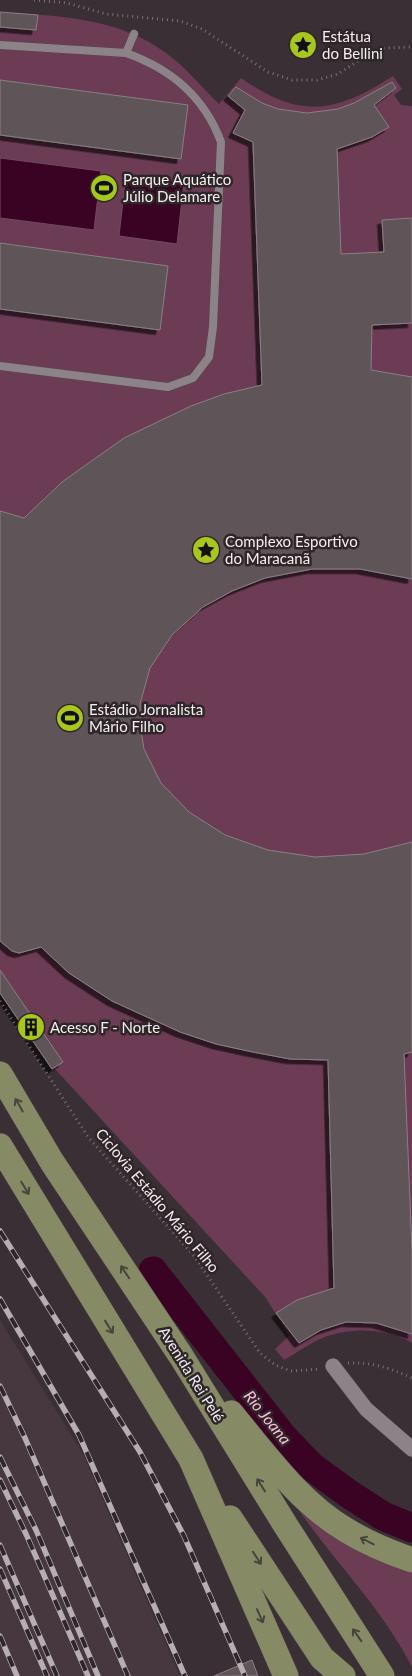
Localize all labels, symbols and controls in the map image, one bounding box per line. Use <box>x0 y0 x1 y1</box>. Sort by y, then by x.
place label: Estátua do Bellini <box>322 27 383 62</box>
place icon: Estátua do Bellini <box>288 30 318 60</box>
place label: Parque Aquático Júlio Delamare <box>123 170 231 205</box>
sports icon: Parque Aquático Júlio Delamare <box>89 173 119 203</box>
place label: Complexo Esportivo do Maracanã <box>225 532 358 567</box>
place icon: Complexo Esportivo do Maracanã <box>191 535 221 565</box>
place label: Estádio Jornalista Mário Filho <box>89 700 203 735</box>
sports icon: Estádio Jornalista Mário Filho <box>55 703 85 733</box>
building icon: Acesso F - Norte <box>16 1012 46 1042</box>
place label: Acesso F - Norte <box>50 1018 160 1036</box>
one-way arrow <box>13 1099 23 1113</box>
street label: Ciclovia Estádio Mário Filho <box>92 1124 224 1276</box>
one-way arrow <box>20 1180 30 1194</box>
one-way arrow <box>120 1265 130 1279</box>
one-way arrow <box>105 1319 115 1333</box>
street label: Avenida Rei Pelé <box>156 1323 229 1425</box>
water label: Rio Joana <box>241 1386 295 1448</box>
one-way arrow <box>255 1478 265 1492</box>
one-way arrow <box>360 1536 375 1546</box>
one-way arrow <box>252 1551 262 1565</box>
one-way arrow <box>255 1608 265 1623</box>
one-way arrow <box>352 1628 362 1642</box>

